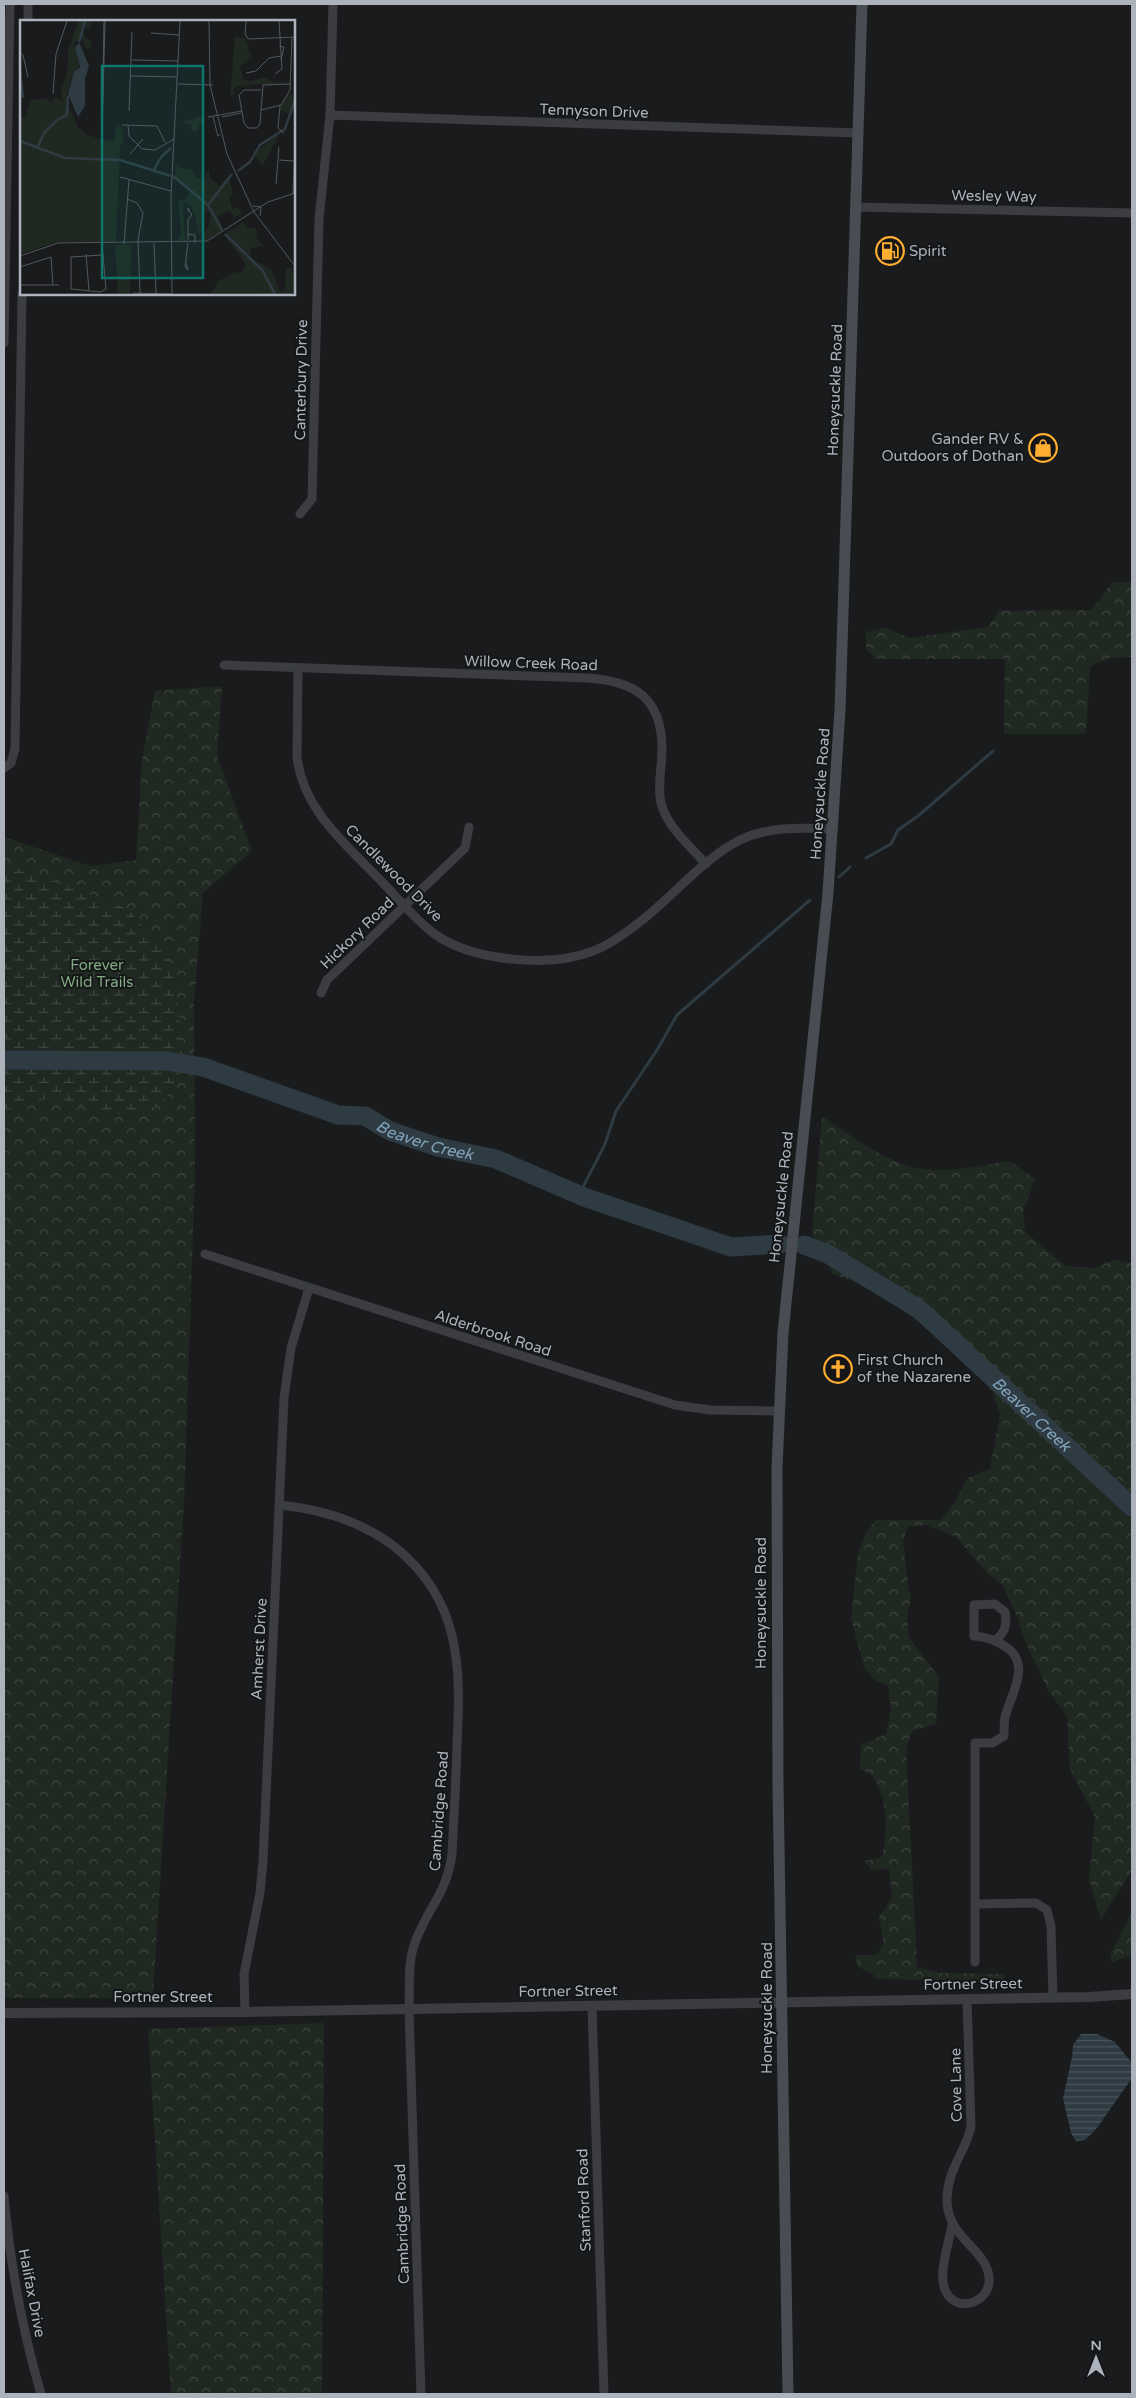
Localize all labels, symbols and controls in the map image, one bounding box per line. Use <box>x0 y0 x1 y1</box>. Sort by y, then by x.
inset map <box>20 20 295 295</box>
street label: Tennyson Drive <box>539 100 649 122</box>
street label: Wesley Way <box>951 186 1037 206</box>
fuel station icon: Spirit <box>875 236 905 266</box>
place label: Spirit <box>909 242 947 260</box>
street label: Canterbury Drive <box>291 319 311 441</box>
street label: Honeysuckle Road <box>824 324 846 456</box>
place label: Gander RV & Outdoors of Dothan <box>881 430 1024 465</box>
shop icon: Gander RV & Outdoors of Dothan <box>1028 433 1058 463</box>
street label: Willow Creek Road <box>464 652 598 674</box>
street label: Honeysuckle Road <box>806 727 834 861</box>
street label: Candlewood Drive <box>342 821 446 925</box>
street label: Hickory Road <box>316 893 398 973</box>
park label: Forever Wild Trails <box>61 956 133 991</box>
water label: Beaver Creek <box>372 1116 476 1165</box>
street label: Honeysuckle Road <box>765 1130 797 1264</box>
street label: Alderbrook Road <box>432 1306 554 1360</box>
place label: First Church of the Nazarene <box>857 1351 971 1386</box>
church icon: First Church of the Nazarene <box>823 1354 853 1384</box>
water label: Beaver Creek <box>988 1373 1076 1457</box>
street label: Honeysuckle Road <box>752 1537 770 1669</box>
street label: Amherst Drive <box>247 1598 271 1700</box>
street label: Cambridge Road <box>426 1750 452 1872</box>
street label: Honeysuckle Road <box>758 1942 776 2074</box>
street label: Fortner Street <box>923 1974 1023 1994</box>
street label: Fortner Street <box>518 1981 618 2001</box>
street label: Fortner Street <box>113 1988 213 2006</box>
street label: Cove Lane <box>946 2048 966 2122</box>
street label: Stanford Road <box>573 2148 595 2252</box>
street label: Cambridge Road <box>391 2163 413 2285</box>
street label: Halifax Drive <box>15 2247 49 2339</box>
north arrow <box>1071 2333 1121 2383</box>
text: N <box>1090 2337 1102 2354</box>

